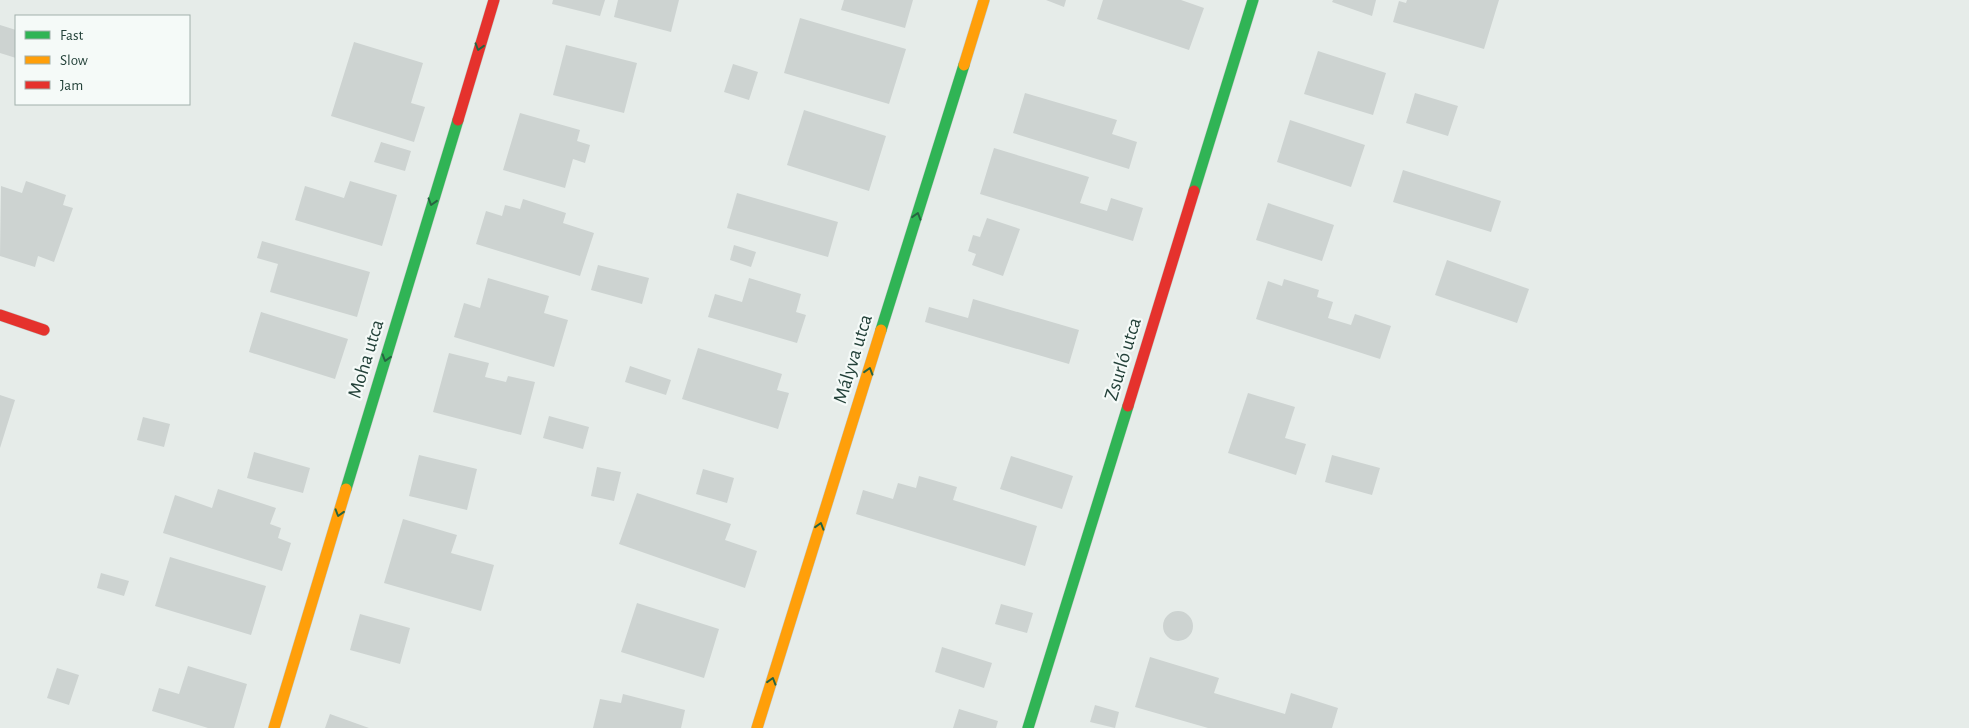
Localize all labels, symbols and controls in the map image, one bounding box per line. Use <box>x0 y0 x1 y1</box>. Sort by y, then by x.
legend <box>15 15 190 105</box>
text: Fast <box>60 28 84 43</box>
one-way arrow <box>475 42 485 50</box>
text: Slow <box>60 53 88 68</box>
text: Jam <box>60 78 83 93</box>
one-way arrow <box>428 198 438 206</box>
one-way arrow <box>911 212 921 221</box>
street label: Mályva utca <box>830 312 876 406</box>
street label: Zsurló utca <box>1101 315 1145 403</box>
street label: Moha utca <box>345 317 387 401</box>
one-way arrow <box>381 353 391 361</box>
one-way arrow <box>863 368 873 376</box>
one-way arrow <box>334 509 344 517</box>
one-way arrow <box>815 523 825 531</box>
one-way arrow <box>766 678 776 686</box>

